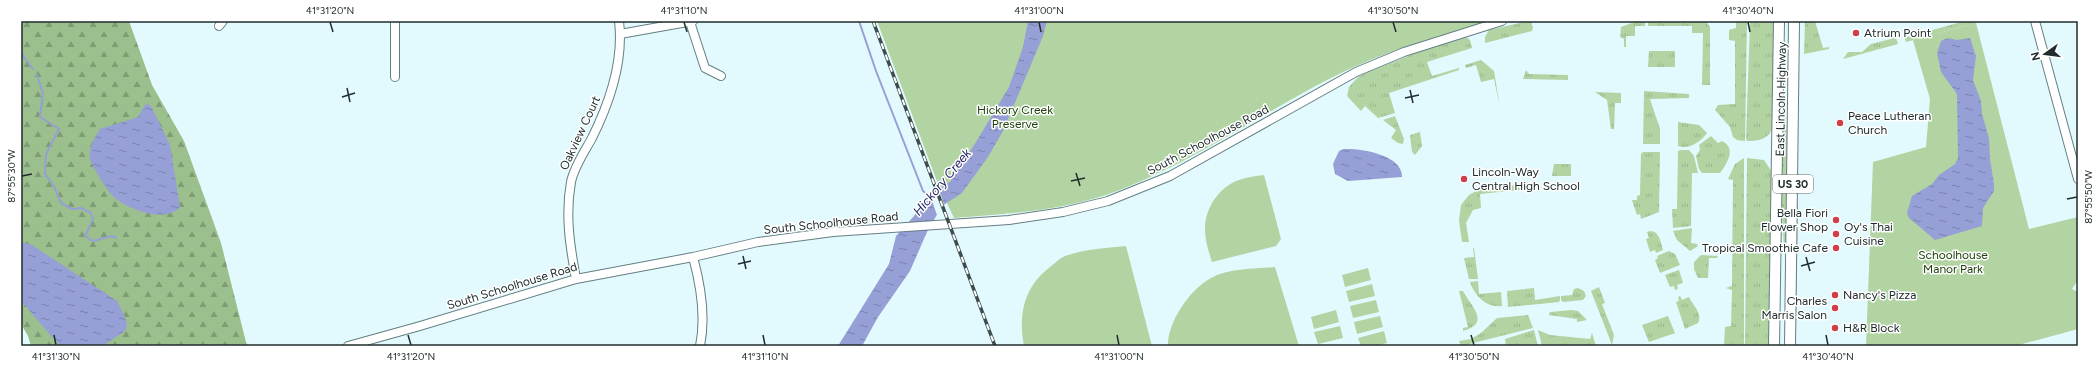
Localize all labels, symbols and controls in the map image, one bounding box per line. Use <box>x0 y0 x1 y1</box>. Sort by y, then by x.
text: 41°31'20"N <box>306 4 354 17</box>
text: 41°31'10"N <box>660 4 708 17</box>
text: 41°31'00"N <box>1014 4 1064 17</box>
text: 41°30'50"N <box>1368 4 1418 17</box>
text: 41°30'40"N <box>1722 4 1774 17</box>
place label: Atrium Point <box>1864 26 1932 40</box>
marker: Atrium Point <box>1851 28 1861 38</box>
north arrow <box>2025 34 2065 74</box>
street label: East Lincoln Highway <box>1773 41 1789 157</box>
text: N <box>2028 51 2043 62</box>
street label: Oakview Court <box>557 93 603 172</box>
street label: South Schoolhouse Road <box>1145 102 1271 178</box>
park label: Hickory Creek Preserve <box>977 103 1053 131</box>
place label: Peace Lutheran Church <box>1848 109 1931 137</box>
marker: Peace Lutheran Church <box>1835 118 1845 128</box>
water label: Hickory Creek <box>910 145 975 218</box>
text: 87°55'30"W <box>5 149 18 203</box>
place label: Lincoln-Way Central High School <box>1472 165 1580 193</box>
text: 87°55'50"W <box>2082 170 2095 224</box>
marker: Lincoln-Way Central High School <box>1459 174 1469 184</box>
road number: US 30 <box>1773 175 1813 193</box>
place label: Bella Fiori Flower Shop <box>1761 206 1828 234</box>
street label: South Schoolhouse Road <box>763 209 899 237</box>
marker: Bella Fiori Flower Shop <box>1831 215 1841 225</box>
place label: Oy's Thai Cuisine <box>1844 220 1893 248</box>
marker: Oy's Thai Cuisine <box>1831 229 1841 239</box>
place label: Tropical Smoothie Cafe <box>1702 241 1828 255</box>
marker: Tropical Smoothie Cafe <box>1831 243 1841 253</box>
park label: Schoolhouse Manor Park <box>1918 248 1988 276</box>
street label: South Schoolhouse Road <box>445 260 579 312</box>
place label: Nancy's Pizza <box>1843 288 1916 302</box>
marker: Nancy's Pizza <box>1830 290 1840 300</box>
place label: Charles Marris Salon <box>1761 294 1827 322</box>
marker: Charles Marris Salon <box>1830 303 1840 313</box>
place label: H&R Block <box>1843 321 1900 335</box>
marker: H&R Block <box>1830 323 1840 333</box>
text: 41°31'30"N <box>32 350 80 363</box>
text: 41°31'20"N <box>387 350 435 363</box>
text: 41°31'10"N <box>741 350 789 363</box>
text: 41°31'00"N <box>1094 350 1144 363</box>
text: 41°30'50"N <box>1449 350 1499 363</box>
text: 41°30'40"N <box>1802 350 1854 363</box>

